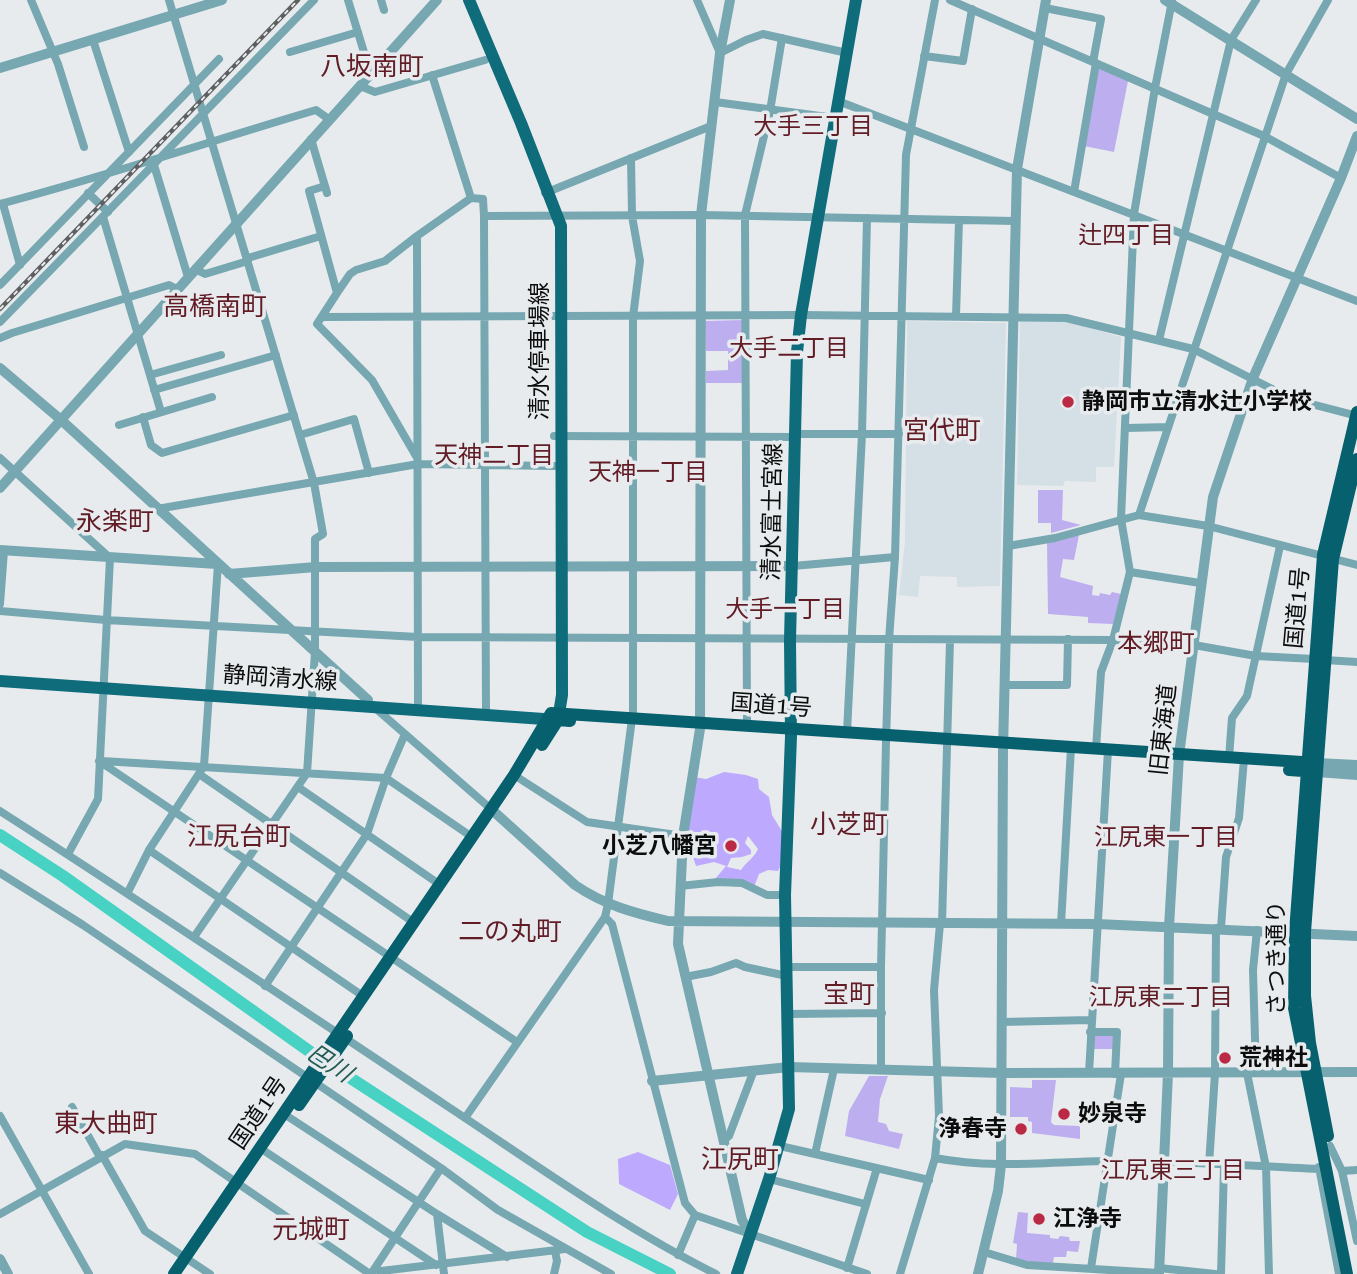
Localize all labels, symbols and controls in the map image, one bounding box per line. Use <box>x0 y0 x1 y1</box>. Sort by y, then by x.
district label: 八坂南町 <box>320 51 424 83</box>
district label: 大手三丁目 <box>753 113 873 141</box>
district label: 辻四丁目 <box>1078 222 1174 250</box>
street label: 清水停車場線 <box>526 282 554 420</box>
district label: 高橋南町 <box>163 291 267 323</box>
district label: 大手二丁目 <box>729 335 849 363</box>
place label: 静岡市立清水辻小学校 <box>1082 388 1312 416</box>
marker: 静岡市立清水辻小学校 <box>1060 394 1076 410</box>
district label: 宮代町 <box>903 415 981 447</box>
district label: 天神二丁目 <box>434 442 554 470</box>
street label: 清水富士宮線 <box>758 443 788 581</box>
district label: 天神一丁目 <box>588 459 708 487</box>
district label: 永楽町 <box>76 506 154 538</box>
street label: 国道1号 <box>1281 566 1315 650</box>
district label: 大手一丁目 <box>725 596 845 624</box>
district label: 本郷町 <box>1117 628 1195 660</box>
street label: 静岡清水線 <box>222 661 338 697</box>
street label: 旧東海道 <box>1145 683 1183 777</box>
street label: 国道1号 <box>729 689 813 723</box>
district label: 小芝町 <box>810 809 888 841</box>
district label: 江尻台町 <box>187 821 291 853</box>
district label: 江尻東一丁目 <box>1094 824 1238 852</box>
place label: 小芝八幡宮 <box>602 832 717 860</box>
marker: 小芝八幡宮 <box>723 838 739 854</box>
street label: さつき通り <box>1263 901 1291 1015</box>
district label: 二の丸町 <box>458 916 562 948</box>
district label: 宝町 <box>823 979 875 1011</box>
district label: 江尻東二丁目 <box>1089 984 1233 1012</box>
water label: 巴川 <box>301 1039 357 1089</box>
place label: 荒神社 <box>1239 1044 1308 1072</box>
marker: 荒神社 <box>1217 1050 1233 1066</box>
street label: 国道1号 <box>225 1071 293 1155</box>
place label: 妙泉寺 <box>1078 1100 1147 1128</box>
marker: 妙泉寺 <box>1056 1106 1072 1122</box>
district label: 東大曲町 <box>54 1108 158 1140</box>
place label: 浄春寺 <box>938 1115 1007 1143</box>
marker: 浄春寺 <box>1013 1121 1029 1137</box>
district label: 江尻町 <box>701 1144 779 1176</box>
district label: 江尻東三丁目 <box>1101 1157 1245 1185</box>
place label: 江浄寺 <box>1053 1205 1122 1233</box>
marker: 江浄寺 <box>1031 1211 1047 1227</box>
district label: 元城町 <box>272 1214 350 1246</box>

